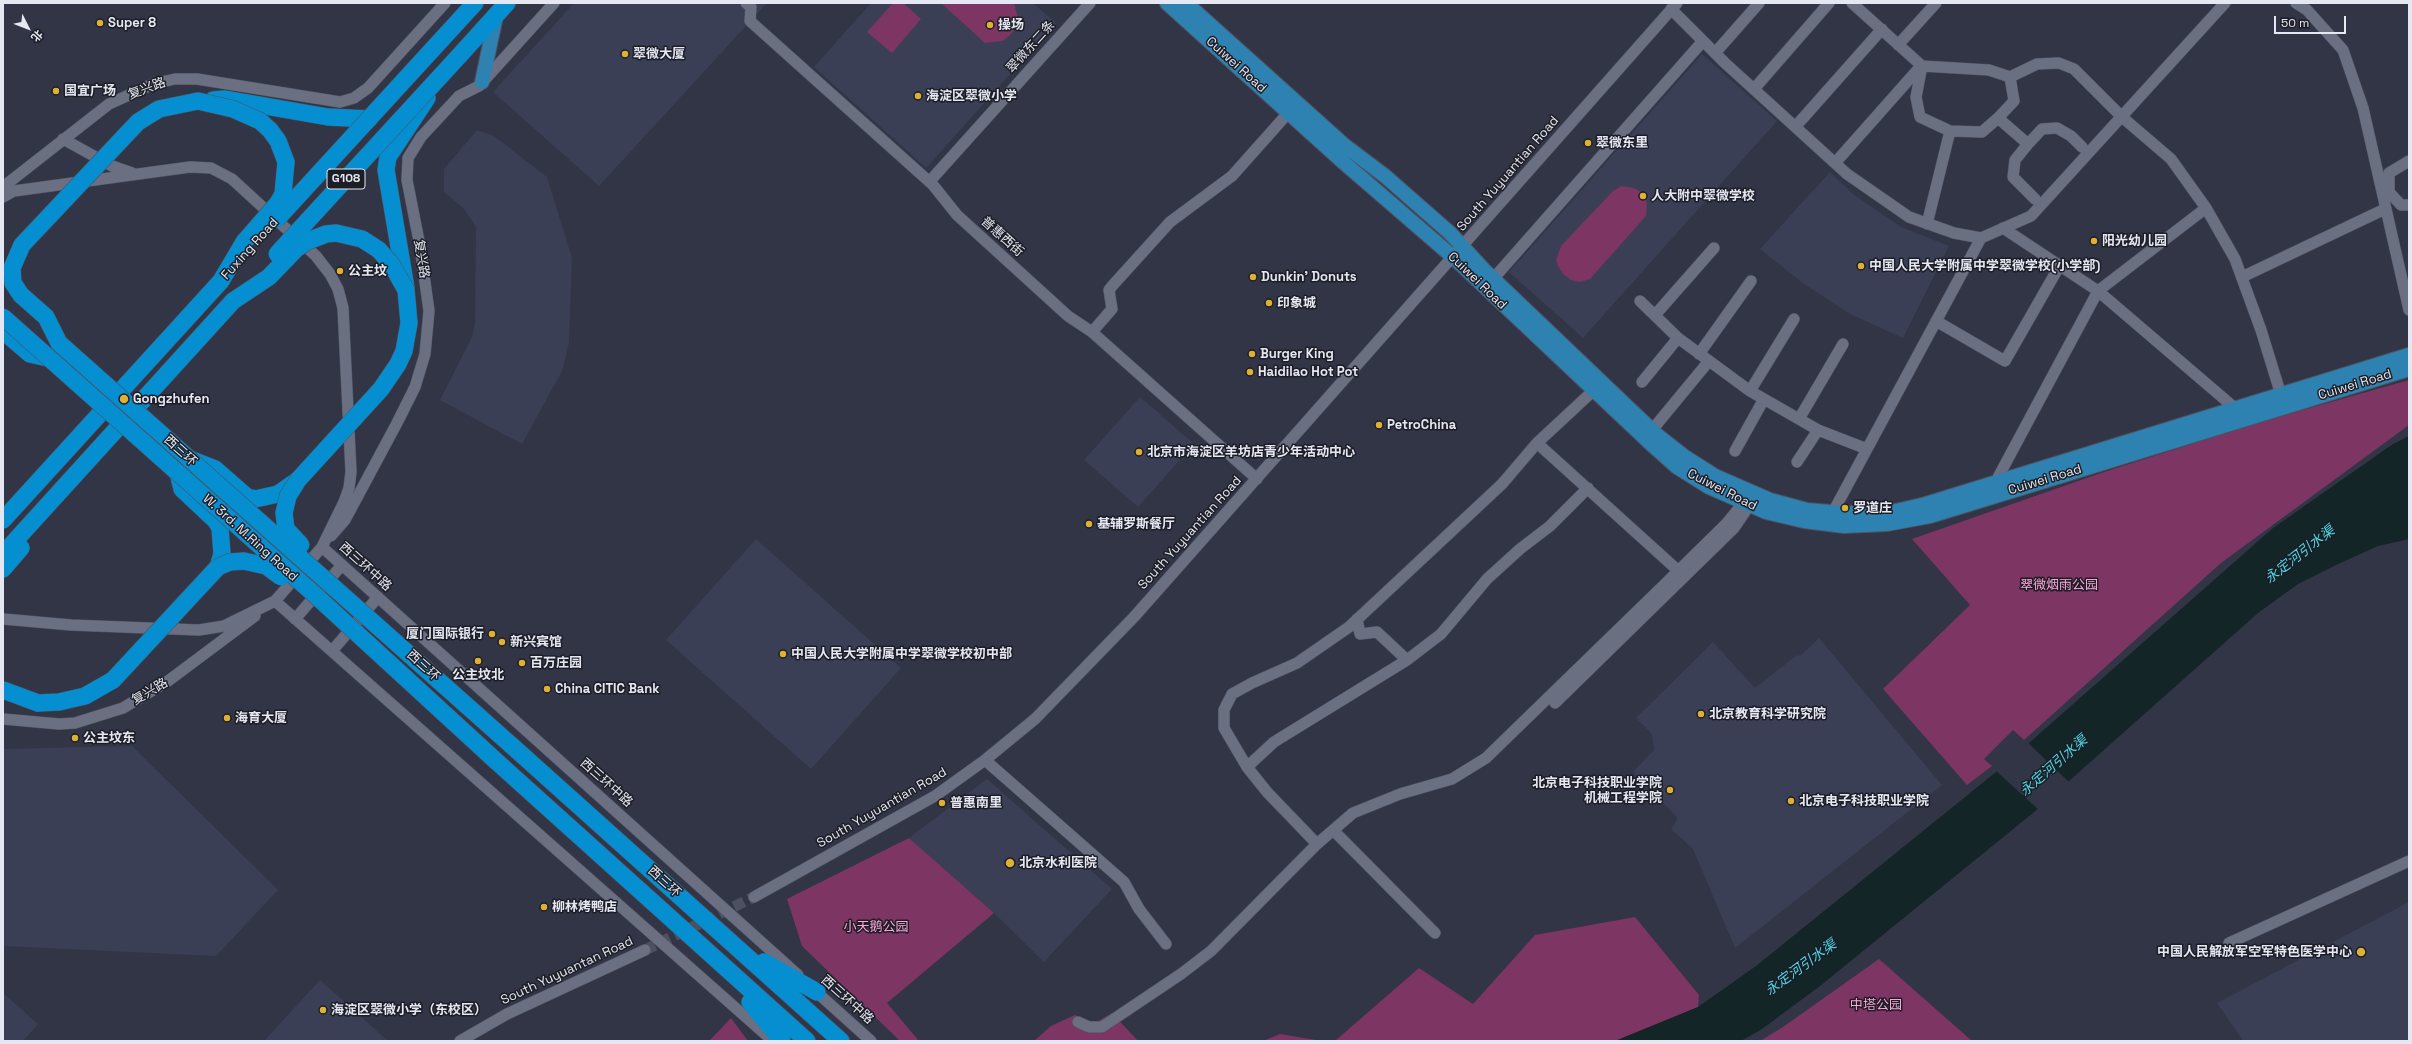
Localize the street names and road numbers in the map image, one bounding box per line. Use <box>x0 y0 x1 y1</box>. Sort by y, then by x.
street label: 翠微东二条 <box>1003 18 1059 76</box>
street label: Cuiwei Road <box>1203 34 1269 96</box>
street label: 复兴路 <box>126 75 168 103</box>
street label: South Yuyuantian Road <box>1454 113 1562 235</box>
road number: G108 <box>327 169 365 189</box>
street label: 普惠西街 <box>977 214 1027 260</box>
street label: Fuxing Road <box>218 215 282 283</box>
street label: 复兴路 <box>410 239 432 279</box>
street label: Cuiwei Road <box>1444 249 1510 313</box>
street label: Cuiwei Road <box>2316 366 2394 404</box>
street label: 西三环 <box>160 432 200 470</box>
street label: Cuiwei Road <box>2006 461 2084 499</box>
street label: Cuiwei Road <box>1685 466 1759 514</box>
street label: South Yuyuantian Road <box>1135 473 1245 593</box>
street label: W. 3rd. M.Ring Road <box>199 491 301 585</box>
street label: 西三环中路 <box>336 539 394 595</box>
street label: 西三环 <box>403 647 443 685</box>
street label: 复兴路 <box>129 675 171 709</box>
street label: 西三环中路 <box>577 755 635 811</box>
street label: South Yuyuantian Road <box>814 764 950 852</box>
street label: 西三环 <box>644 863 684 901</box>
street label: South Yuyuantan Road <box>498 934 636 1008</box>
street label: 西三环中路 <box>818 972 876 1028</box>

